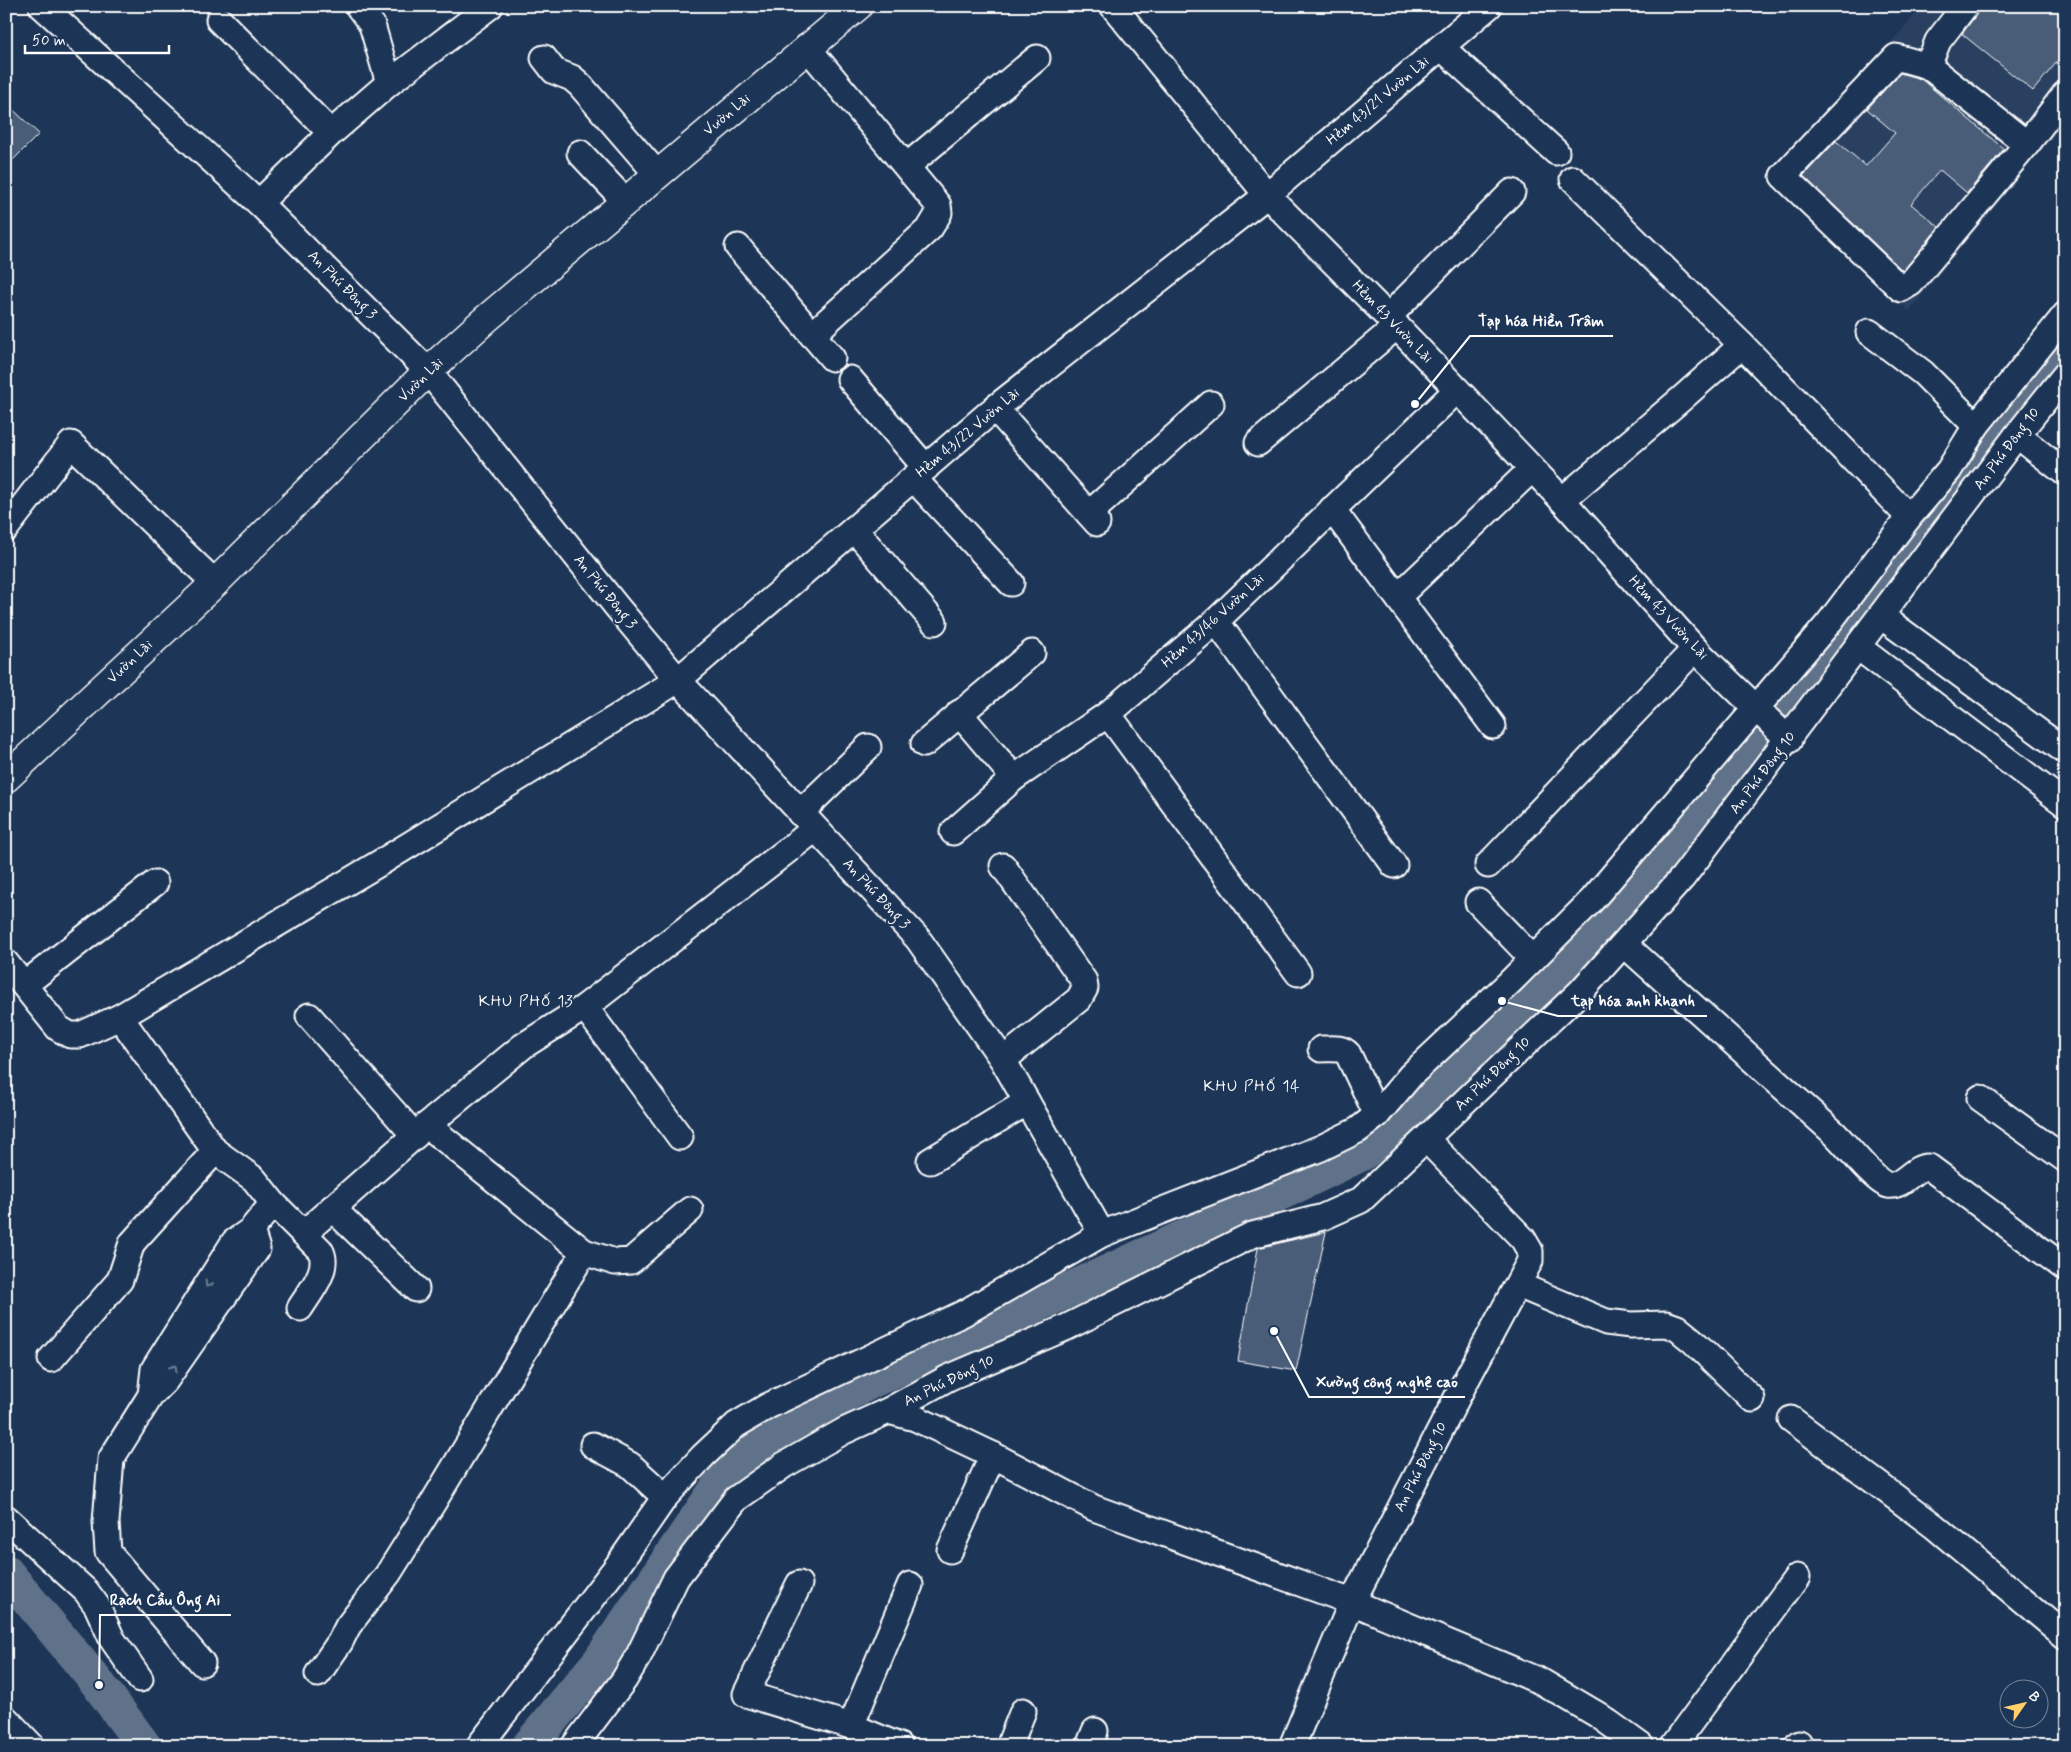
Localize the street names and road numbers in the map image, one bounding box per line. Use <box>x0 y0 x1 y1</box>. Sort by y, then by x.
street label: Hẻm 43/21 Vườn Lài <box>1322 52 1434 150</box>
street label: Vườn Lài <box>699 89 755 141</box>
street label: An Phú Đông 3 <box>302 246 381 325</box>
street label: Hẻm 43 Vườn Lài <box>1347 276 1437 368</box>
street label: Vườn Lài <box>394 353 448 407</box>
street label: Hẻm 43/22 Vườn Lài <box>912 383 1024 483</box>
street label: An Phú Đông 10 <box>1969 404 2045 495</box>
street label: An Phú Đông 3 <box>568 551 641 634</box>
street label: Hẻm 43/46 Vườn Lài <box>1157 569 1269 673</box>
street label: Hẻm 43 Vườn Lài <box>1624 572 1712 664</box>
street label: Vườn Lài <box>103 636 157 688</box>
street label: An Phú Đông 10 <box>1725 728 1801 819</box>
street label: An Phú Đông 3 <box>837 854 914 935</box>
street label: An Phú Đông 10 <box>1451 1033 1536 1116</box>
street label: An Phú Đông 10 <box>900 1350 998 1413</box>
street label: An Phú Đông 10 <box>1390 1418 1453 1516</box>

